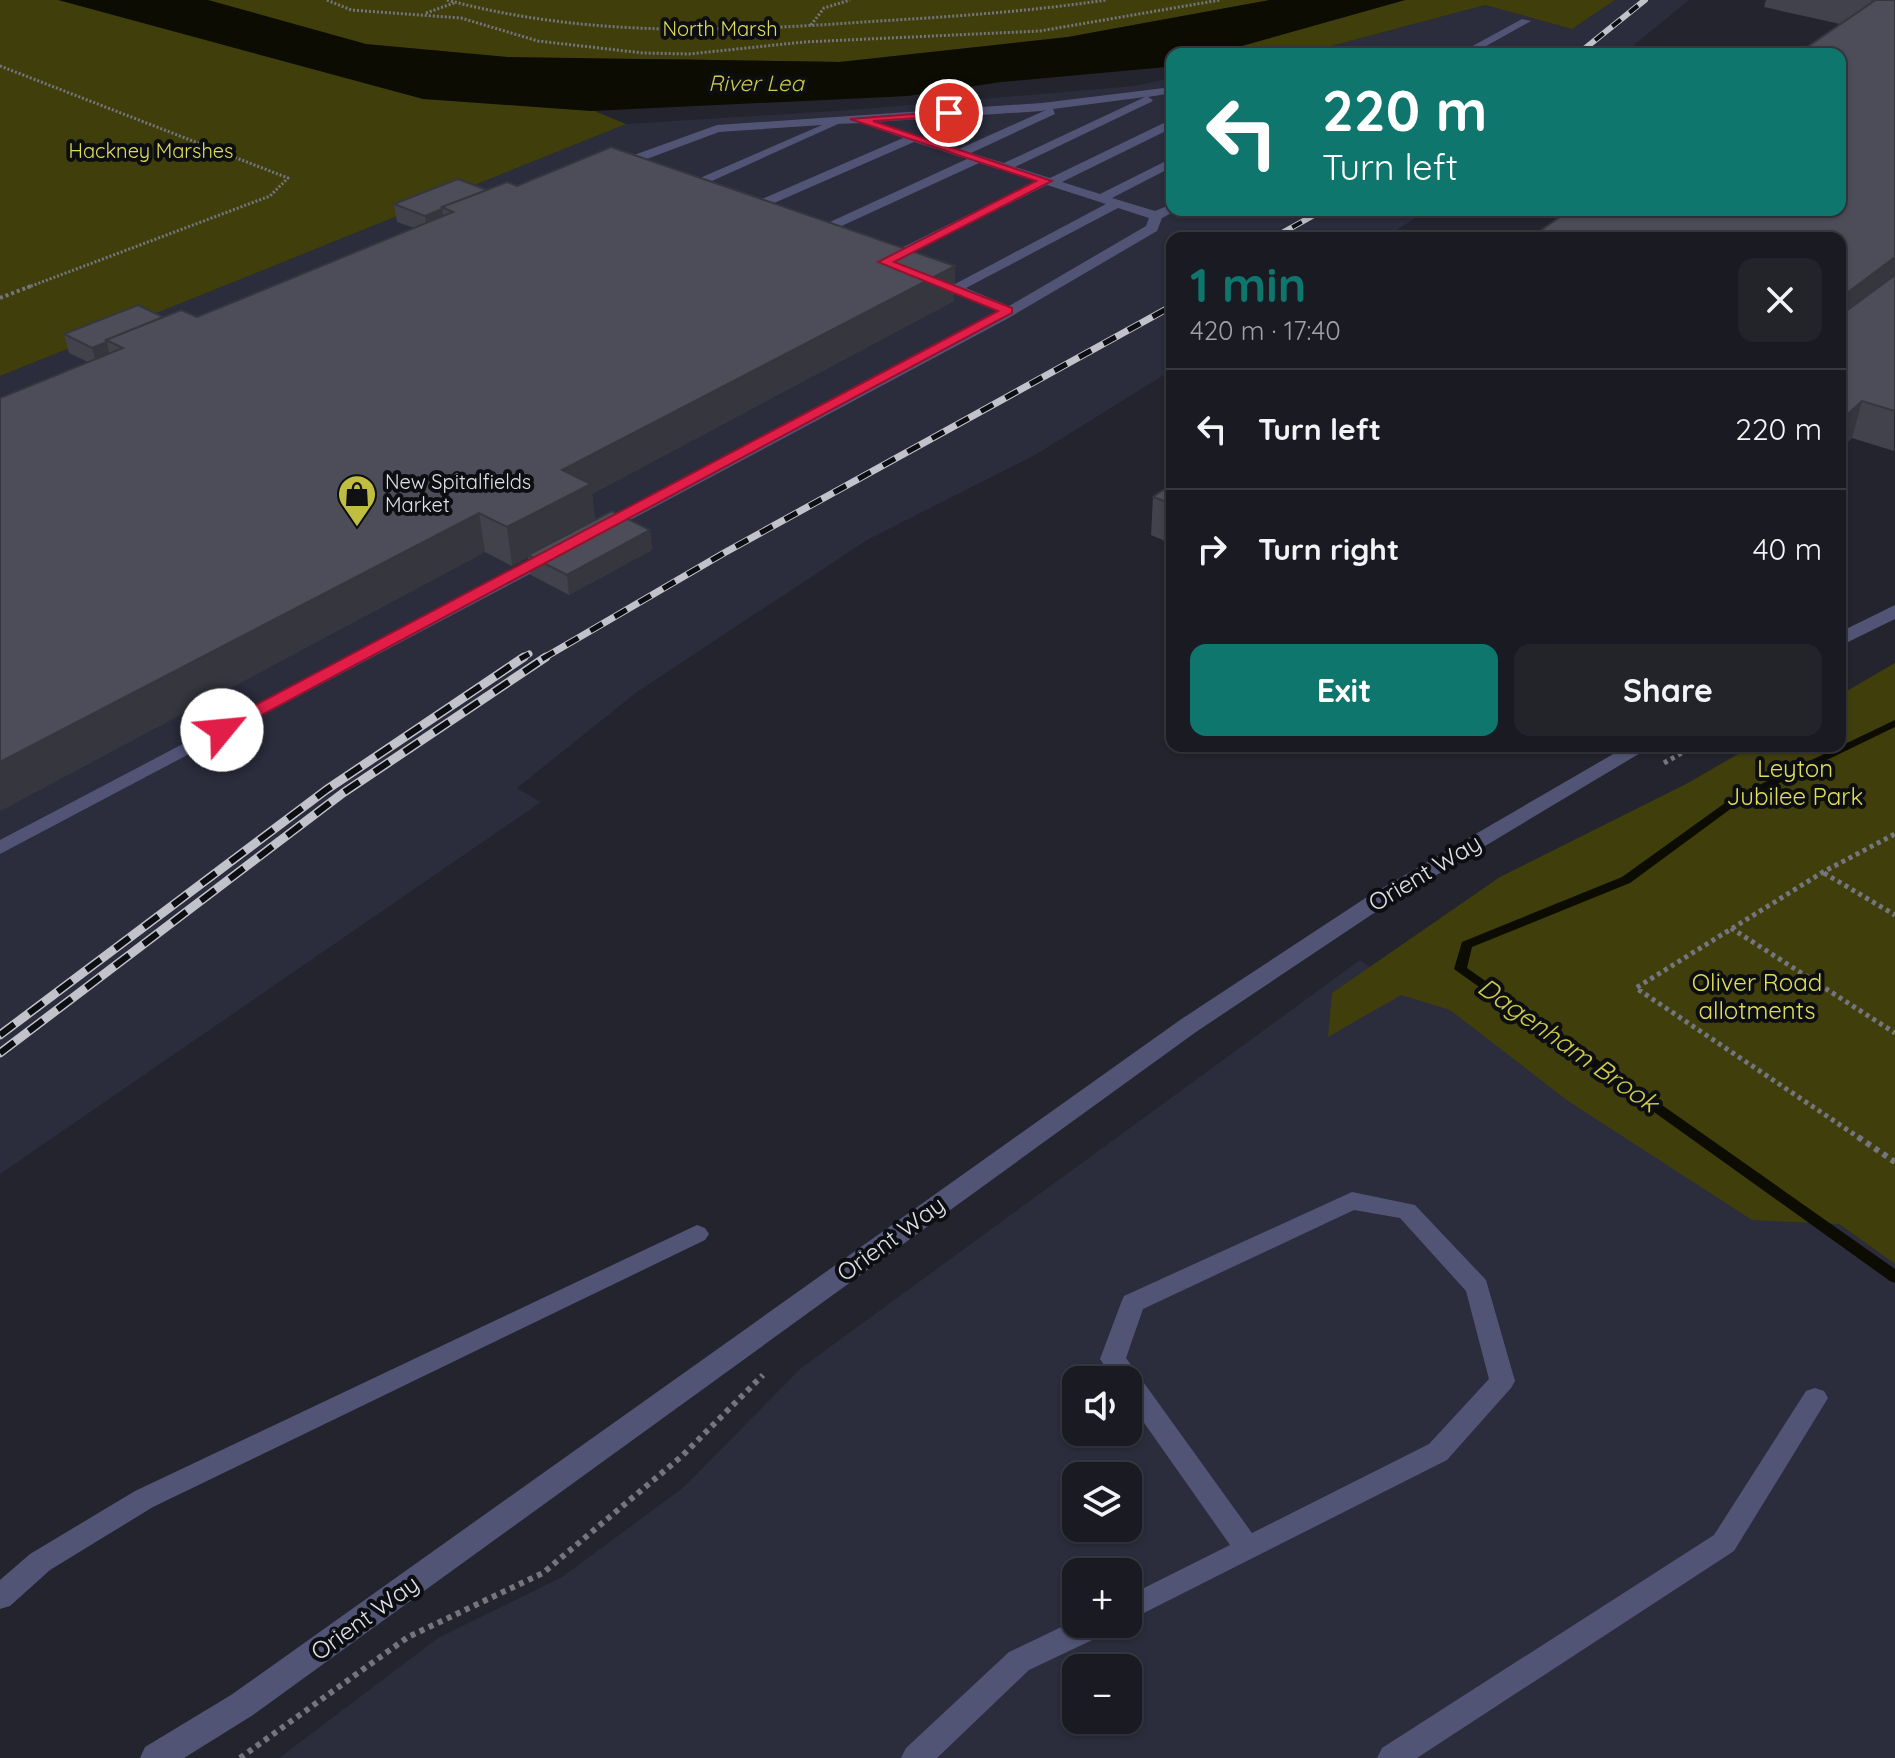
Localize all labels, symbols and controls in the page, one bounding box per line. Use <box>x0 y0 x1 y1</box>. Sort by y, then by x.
park label: North Marsh <box>662 16 778 41</box>
water label: River Lea <box>708 69 805 97</box>
text: 220 m <box>1322 75 1487 145</box>
pin <box>915 79 983 147</box>
icon: left <box>1190 80 1294 184</box>
icon: arrive <box>927 91 971 135</box>
park label: Hackney Marshes <box>69 138 233 163</box>
text: Turn left <box>1322 144 1458 189</box>
text: 1 min <box>1190 254 1306 314</box>
button: close <box>1738 258 1822 342</box>
text: 420 m · 17:40 <box>1190 314 1341 347</box>
icon: left <box>1190 407 1234 451</box>
text: Turn left <box>1258 410 1381 448</box>
text: 220 m <box>1735 410 1822 448</box>
place label: New Spitalfields Market <box>385 469 531 517</box>
shop icon: New Spitalfields Market <box>336 473 378 528</box>
icon: right <box>1190 527 1234 571</box>
text: Turn right <box>1258 530 1399 568</box>
text: 40 m <box>1753 530 1822 568</box>
button: Exit <box>1190 644 1498 736</box>
button: Share <box>1514 644 1822 736</box>
position arrow <box>180 688 264 772</box>
park label: Leyton Jubilee Park <box>1727 753 1863 811</box>
street label: Orient Way <box>1363 827 1486 917</box>
park label: Oliver Road allotments <box>1692 967 1822 1025</box>
water label: Dagenham Brook <box>1472 970 1667 1120</box>
street label: Orient Way <box>831 1189 950 1287</box>
map controls <box>1062 1366 1142 1734</box>
button: sound <box>1062 1366 1142 1446</box>
button: layers <box>1062 1462 1142 1542</box>
button: + <box>1062 1558 1142 1638</box>
street label: Orient Way <box>305 1568 424 1666</box>
button: − <box>1062 1654 1142 1734</box>

